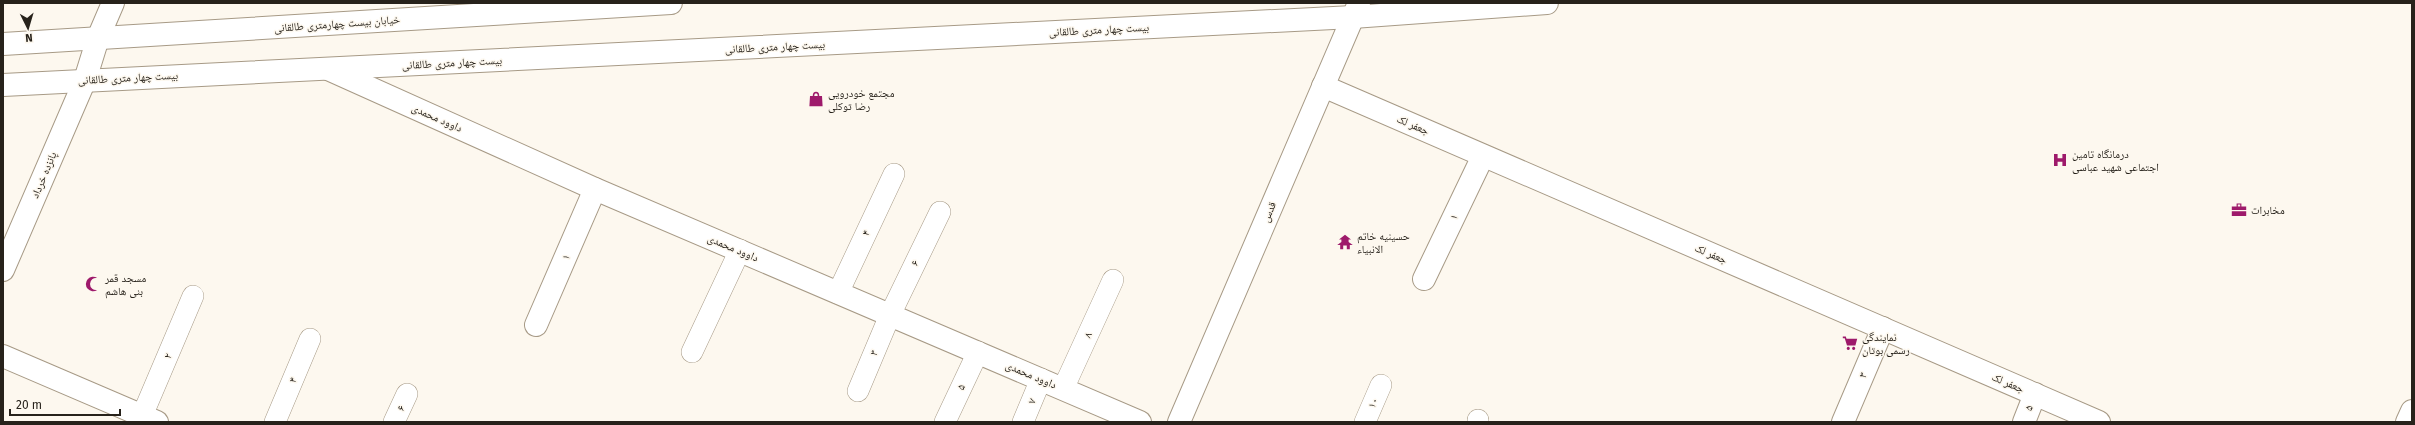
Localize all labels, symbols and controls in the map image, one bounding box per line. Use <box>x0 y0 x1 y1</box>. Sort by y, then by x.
north arrow <box>8 8 48 48</box>
street label: خیابان بیست چهارمتری طالقانی <box>273 13 401 35</box>
street label: بیست چهار متری طالقانی <box>1049 21 1149 39</box>
text: N <box>25 31 33 44</box>
street label: بیست چهار متری طالقانی <box>725 38 825 56</box>
street label: بیست چهار متری طالقانی <box>402 54 502 72</box>
street label: بیست چهار متری طالقانی <box>78 69 178 87</box>
place label: مجتمع خودرویی رضا توکلی <box>828 87 894 113</box>
shop icon: مجتمع خودرویی رضا توکلی <box>807 90 825 108</box>
street label: داوود محمدی <box>410 101 465 135</box>
street label: جعفر لک <box>1395 112 1431 138</box>
place label: درمانگاه تامین اجتماعی شهید عباسی <box>2072 148 2159 174</box>
street label: پانزده خرداد <box>28 150 60 200</box>
hospital icon: درمانگاه تامین اجتماعی شهید عباسی <box>2051 151 2069 169</box>
street label: قدس <box>1259 199 1279 224</box>
office icon: مخابرات <box>2230 201 2248 219</box>
place label: مخابرات <box>2251 204 2285 217</box>
street label: ۱ <box>1447 212 1461 222</box>
street label: ۴ <box>859 228 873 238</box>
place label: حسینیه خاتم الانبیاء <box>1357 230 1410 256</box>
street label: داوود محمدی <box>706 231 761 265</box>
temple icon: حسینیه خاتم الانبیاء <box>1336 233 1354 251</box>
street label: جعفر لک <box>1693 241 1729 267</box>
street label: ۱ <box>559 252 573 262</box>
street label: ۶ <box>908 258 922 268</box>
place label: مسجد قمر بنی هاشم <box>104 272 146 299</box>
mosque icon: مسجد قمر بنی هاشم <box>84 275 102 293</box>
street label: ۸ <box>1081 330 1095 340</box>
place label: نمایندگی رسمی بوتان <box>1862 331 1910 357</box>
supermarket icon: نمایندگی رسمی بوتان <box>1841 334 1859 352</box>
street label: ۳ <box>867 348 881 358</box>
street label: ۲ <box>161 351 175 361</box>
street label: داوود محمدی <box>1004 358 1059 392</box>
street label: ۳ <box>1856 370 1870 380</box>
street label: جعفر لک <box>1990 370 2026 396</box>
street label: ۴ <box>286 375 300 385</box>
street label: ۵ <box>954 382 968 392</box>
scale bar <box>10 391 120 417</box>
street label: ۷ <box>1025 396 1039 406</box>
street label: ۱۰ <box>1365 396 1381 410</box>
text: 20 m <box>16 398 42 412</box>
street label: ۶ <box>394 403 408 413</box>
street label: ۵ <box>2022 403 2036 413</box>

